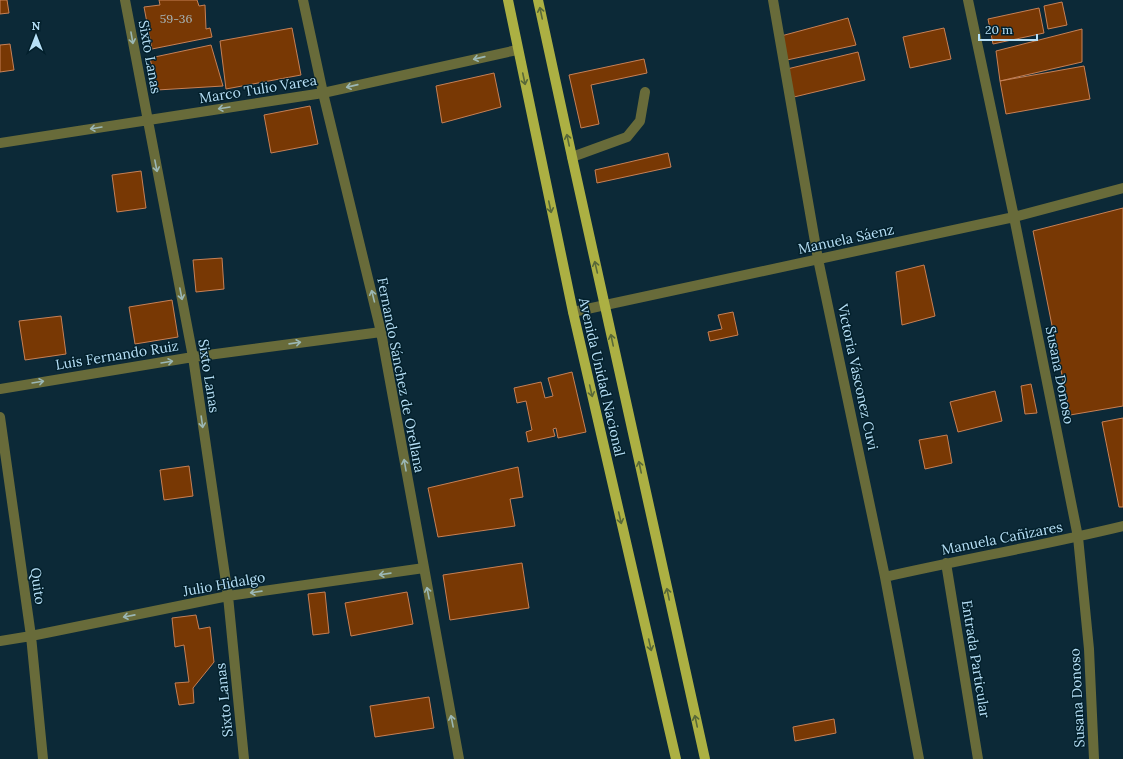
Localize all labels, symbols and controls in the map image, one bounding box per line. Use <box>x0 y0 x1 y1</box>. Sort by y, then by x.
one-way arrow <box>537 7 545 20</box>
house number: 59-36 <box>160 11 192 26</box>
north arrow <box>16 16 56 56</box>
scale bar <box>979 16 1037 42</box>
text: N <box>32 19 41 33</box>
street label: Sixto Lanas <box>135 19 165 95</box>
text: 20 m <box>985 22 1013 37</box>
one-way arrow <box>129 31 137 44</box>
one-way arrow <box>473 55 486 62</box>
street label: Marco Tulio Varea <box>198 71 318 107</box>
one-way arrow <box>520 73 528 86</box>
one-way arrow <box>346 83 359 91</box>
one-way arrow <box>218 104 231 112</box>
one-way arrow <box>90 124 103 132</box>
one-way arrow <box>564 134 572 147</box>
one-way arrow <box>153 159 161 172</box>
one-way arrow <box>547 200 555 213</box>
street label: Manuela Sáenz <box>796 220 896 258</box>
one-way arrow <box>592 261 599 274</box>
street label: Fernando Sánchez de Orellana <box>373 276 429 474</box>
one-way arrow <box>177 287 185 300</box>
one-way arrow <box>368 290 376 303</box>
street label: Avenida Unidad Nacional <box>575 295 629 458</box>
street label: Victoria Vásconez Cuvi <box>834 301 882 452</box>
street label: Susana Donoso <box>1042 325 1078 425</box>
one-way arrow <box>608 334 616 347</box>
street label: Luis Fernando Ruiz <box>54 336 180 374</box>
street label: Sixto Lanas <box>194 338 224 414</box>
one-way arrow <box>289 339 302 347</box>
one-way arrow <box>160 357 173 365</box>
one-way arrow <box>32 378 45 386</box>
one-way arrow <box>588 385 596 398</box>
one-way arrow <box>198 415 206 428</box>
one-way arrow <box>401 459 409 472</box>
one-way arrow <box>636 461 644 474</box>
one-way arrow <box>617 511 625 524</box>
street label: Manuela Cañizares <box>940 517 1064 559</box>
street label: Quito <box>26 566 50 606</box>
street label: Julio Hidalgo <box>180 568 267 600</box>
one-way arrow <box>379 570 392 578</box>
one-way arrow <box>424 587 432 600</box>
one-way arrow <box>250 588 263 596</box>
one-way arrow <box>664 588 672 601</box>
street label: Entrada Particular <box>958 599 994 719</box>
one-way arrow <box>122 613 135 621</box>
one-way arrow <box>646 638 654 651</box>
street label: Susana Donoso <box>1065 648 1089 748</box>
street label: Sixto Lanas <box>211 662 237 738</box>
one-way arrow <box>448 715 456 728</box>
one-way arrow <box>692 715 700 728</box>

